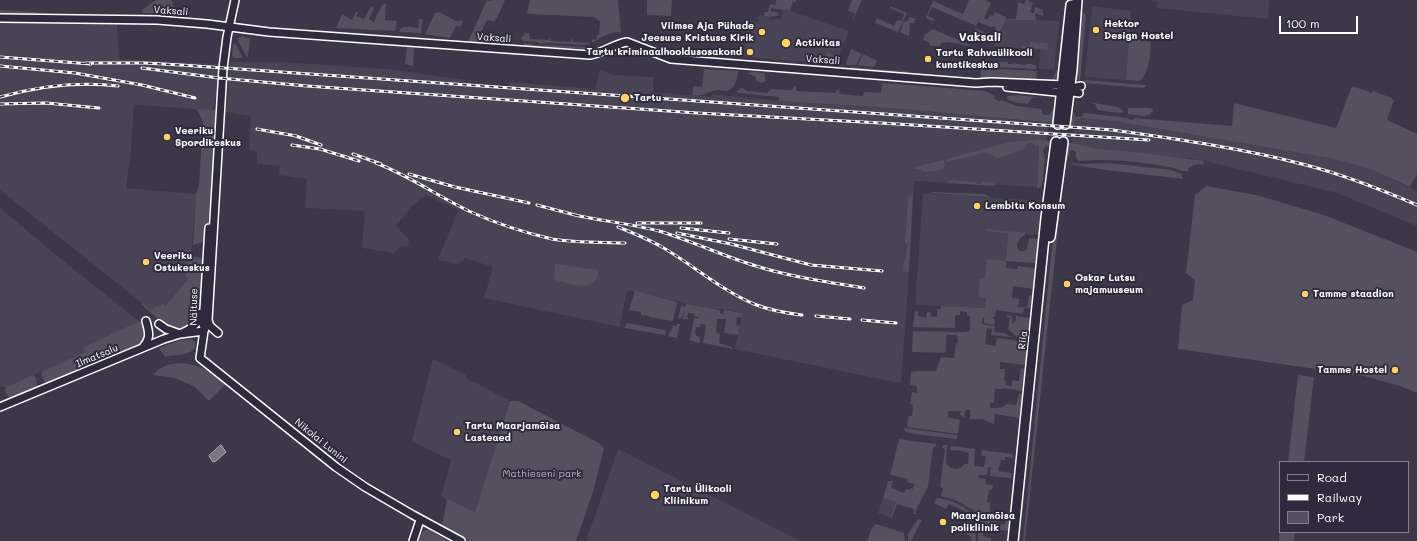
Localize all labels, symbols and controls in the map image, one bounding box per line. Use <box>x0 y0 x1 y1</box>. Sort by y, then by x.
street label: Vaksali <box>153 4 189 18</box>
scale bar <box>1281 8 1360 34</box>
text: 100 m <box>1286 15 1320 31</box>
place label: Hektor Design Hostel <box>1104 18 1173 42</box>
place label: Viimse Aja Pühade Jeesuse Kristuse Kirik <box>641 20 754 44</box>
marker: Hektor Design Hostel <box>1091 25 1101 35</box>
marker: Viimse Aja Pühade Jeesuse Kristuse Kirik <box>757 27 767 37</box>
district label: Vaksali <box>959 30 1001 44</box>
street label: Vaksali <box>476 31 512 45</box>
marker: Activitas <box>780 37 792 49</box>
place label: Activitas <box>795 37 840 49</box>
place label: Tartu kriminaalhooldusosakond <box>586 46 742 58</box>
marker: Tartu kriminaalhooldusosakond <box>745 47 755 57</box>
place label: Tartu Rahvaülikooli kunstikeskus <box>936 47 1033 70</box>
street label: Vaksali <box>805 53 841 67</box>
marker: Tartu Rahvaülikooli kunstikeskus <box>923 54 933 64</box>
marker: Tartu <box>619 92 631 104</box>
place label: Tartu <box>634 92 661 104</box>
place label: Veeriku Spordikeskus <box>175 125 241 148</box>
marker: Veeriku Spordikeskus <box>162 132 172 142</box>
place label: Lembitu Konsum <box>985 200 1065 212</box>
marker: Lembitu Konsum <box>972 201 982 211</box>
place label: Veeriku Ostukeskus <box>154 250 210 274</box>
marker: Veeriku Ostukeskus <box>141 257 151 267</box>
place label: Oskar Lutsu majamuuseum <box>1075 272 1143 296</box>
marker: Oskar Lutsu majamuuseum <box>1062 279 1072 289</box>
street label: Näituse <box>188 288 200 326</box>
place label: Tamme staadion <box>1313 288 1394 300</box>
marker: Tamme staadion <box>1300 289 1310 299</box>
street label: Riia <box>1016 330 1030 350</box>
street label: Ilmatsalu <box>74 342 120 370</box>
place label: Tamme Hostel <box>1317 364 1387 376</box>
marker: Tamme Hostel <box>1390 365 1400 375</box>
street label: Nikolai Lunini <box>292 416 350 466</box>
place label: Tartu Maarjamõisa Lasteaed <box>465 420 560 444</box>
marker: Tartu Maarjamõisa Lasteaed <box>452 427 462 437</box>
legend <box>1279 461 1409 533</box>
park label: Mathieseni park <box>502 468 582 480</box>
text: Road <box>1317 469 1347 485</box>
place label: Tartu Ülikooli Kliinikum <box>664 483 732 506</box>
marker: Tartu Ülikooli Kliinikum <box>649 489 661 501</box>
text: Railway <box>1317 489 1362 505</box>
text: Park <box>1317 509 1344 525</box>
place label: Maarjamõisa polikliinik <box>951 510 1015 534</box>
marker: Maarjamõisa polikliinik <box>938 517 948 527</box>

